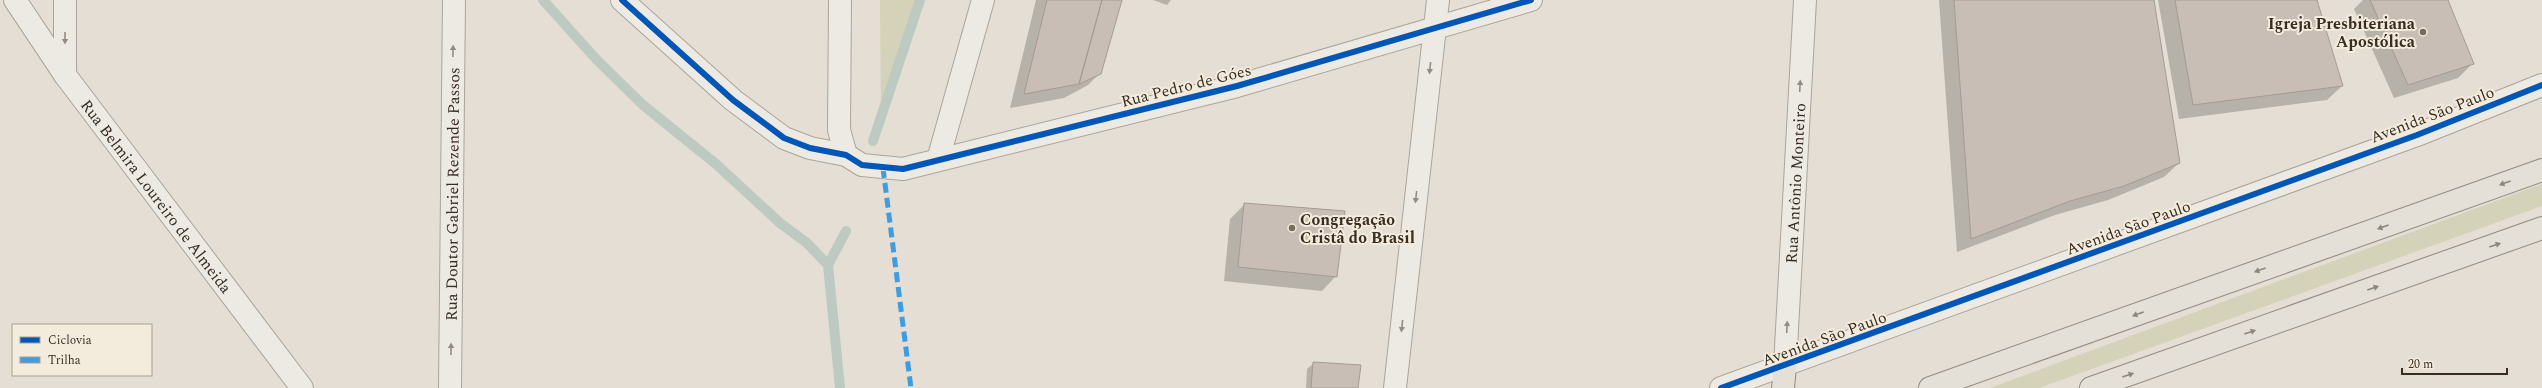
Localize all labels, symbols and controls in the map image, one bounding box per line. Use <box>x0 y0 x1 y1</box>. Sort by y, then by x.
place label: Igreja Presbiteriana Apostólica <box>2268 12 2416 54</box>
marker: Igreja Presbiteriana Apostólica <box>2418 27 2428 37</box>
one-way arrow <box>62 32 68 45</box>
one-way arrow <box>450 44 456 57</box>
street label: Rua Pedro de Góes <box>1119 58 1254 114</box>
one-way arrow <box>1427 62 1434 74</box>
street label: Rua Doutor Gabriel Rezende Passos <box>440 67 466 321</box>
one-way arrow <box>1797 79 1803 92</box>
street label: Avenida São Paulo <box>2367 80 2498 150</box>
street label: Rua Belmira Loureiro de Almeida <box>74 95 237 299</box>
street label: Rua Antônio Monteiro <box>1780 102 1812 264</box>
one-way arrow <box>2499 180 2511 186</box>
one-way arrow <box>1413 191 1419 203</box>
street label: Avenida São Paulo <box>2063 194 2194 262</box>
place label: Congregação Cristâ do Brasil <box>1300 208 1415 250</box>
marker: Congregação Cristâ do Brasil <box>1287 223 1297 233</box>
one-way arrow <box>2376 224 2388 230</box>
one-way arrow <box>2490 242 2502 248</box>
one-way arrow <box>2254 268 2266 274</box>
one-way arrow <box>2367 285 2379 291</box>
street label: Avenida São Paulo <box>1759 305 1890 373</box>
one-way arrow <box>2131 311 2143 317</box>
one-way arrow <box>1399 320 1405 332</box>
one-way arrow <box>1783 321 1790 333</box>
legend <box>12 324 152 376</box>
one-way arrow <box>2245 328 2257 334</box>
text: Ciclovia <box>48 331 92 350</box>
one-way arrow <box>448 342 454 355</box>
scale bar <box>2402 350 2507 376</box>
text: Trilha <box>48 351 81 370</box>
text: 20 m <box>2408 355 2433 374</box>
one-way arrow <box>2122 372 2134 378</box>

